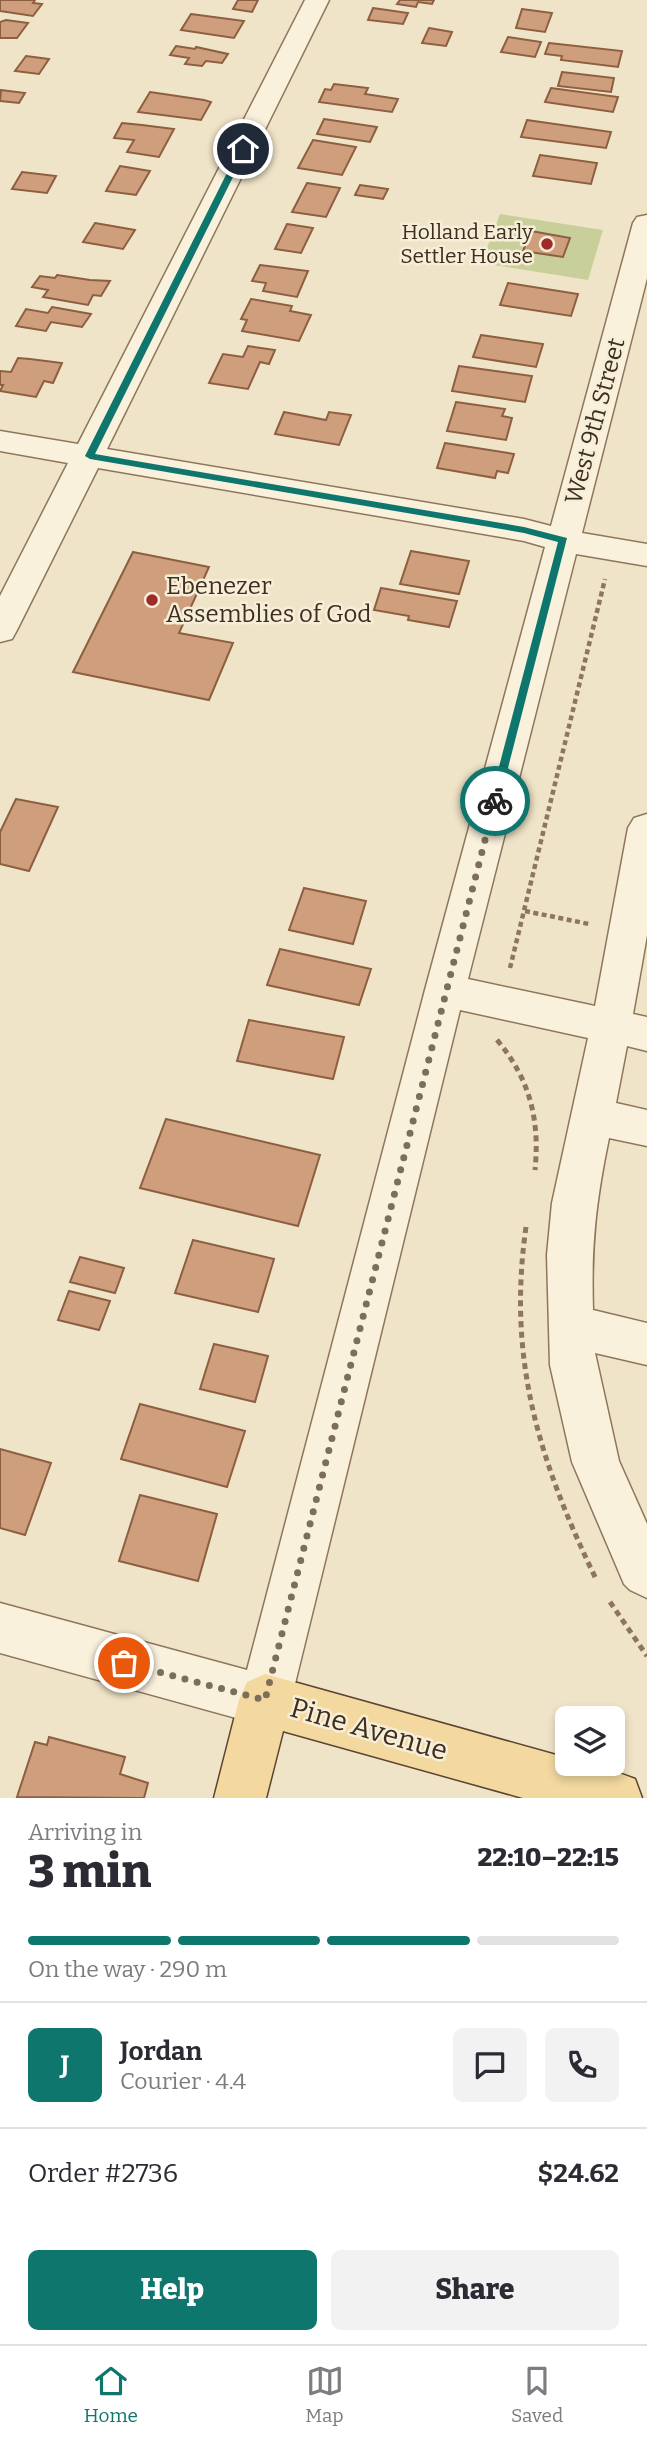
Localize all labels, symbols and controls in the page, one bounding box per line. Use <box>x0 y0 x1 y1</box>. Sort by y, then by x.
pin <box>213 119 273 179</box>
icon: home <box>224 130 262 168</box>
place label: Holland Early Settler House <box>400 219 534 269</box>
marker: Holland Early Settler House <box>539 236 555 252</box>
street label: West 9th Street <box>559 335 631 507</box>
place label: Ebenezer Assemblies of God <box>166 572 372 628</box>
marker: Ebenezer Assemblies of God <box>144 592 160 608</box>
courier <box>460 766 530 836</box>
icon: bike <box>476 782 514 820</box>
pin <box>94 1633 154 1693</box>
icon: bag <box>105 1644 143 1682</box>
street label: Pine Avenue <box>287 1691 451 1767</box>
map controls <box>555 1706 625 1776</box>
button: layers <box>555 1706 625 1776</box>
text: Arriving in <box>28 1818 142 1846</box>
text: 22:10–22:15 <box>478 1842 619 1873</box>
text: 3 min <box>28 1844 151 1899</box>
text: On the way · 290 m <box>28 1955 227 1983</box>
button: chat <box>453 2028 527 2102</box>
button: phone <box>545 2028 619 2102</box>
text: Jordan <box>120 2036 202 2067</box>
text: J <box>61 2050 69 2081</box>
text: Courier · 4.4 <box>120 2067 246 2095</box>
text: Order #2736 <box>28 2158 178 2189</box>
text: $24.62 <box>538 2158 619 2189</box>
button: Help <box>28 2250 317 2330</box>
button: Share <box>331 2250 619 2330</box>
tab: Home <box>84 2362 138 2427</box>
tab: Map <box>305 2362 344 2427</box>
tab: Saved <box>511 2362 563 2427</box>

